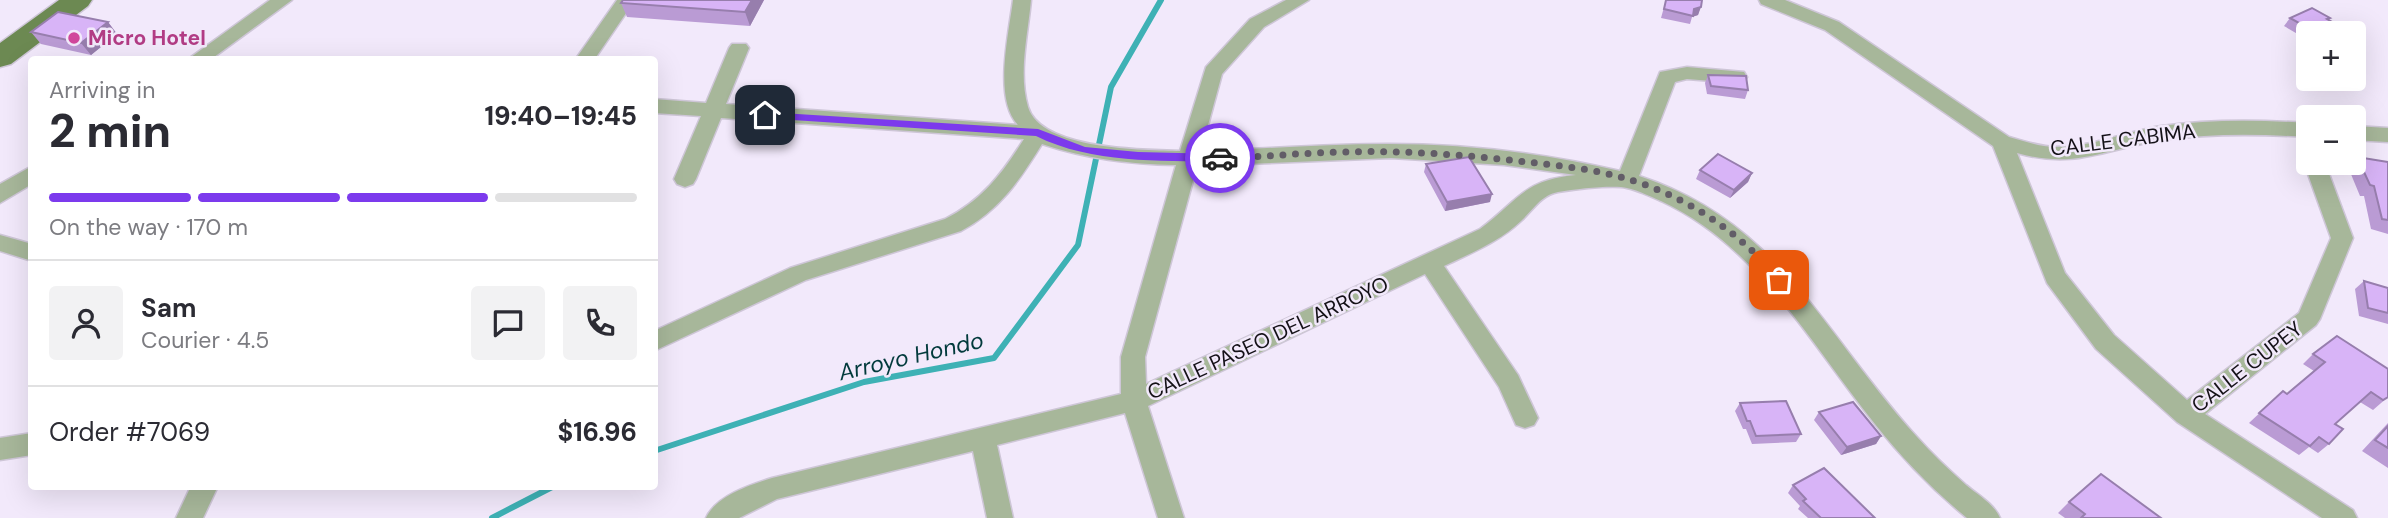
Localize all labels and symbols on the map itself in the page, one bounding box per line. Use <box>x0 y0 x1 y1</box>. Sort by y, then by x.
place label: Micro Hotel <box>88 24 206 52</box>
marker: Micro Hotel <box>66 30 82 46</box>
pin <box>735 85 795 145</box>
street label: CALLE CABIMA <box>2049 117 2197 163</box>
courier <box>1185 123 1255 193</box>
pin <box>1749 250 1809 310</box>
street label: CALLE PASEO DEL ARROYO <box>1143 270 1393 406</box>
street label: CALLE CUPEY <box>2186 315 2308 419</box>
water label: Arroyo Hondo <box>835 325 986 387</box>

